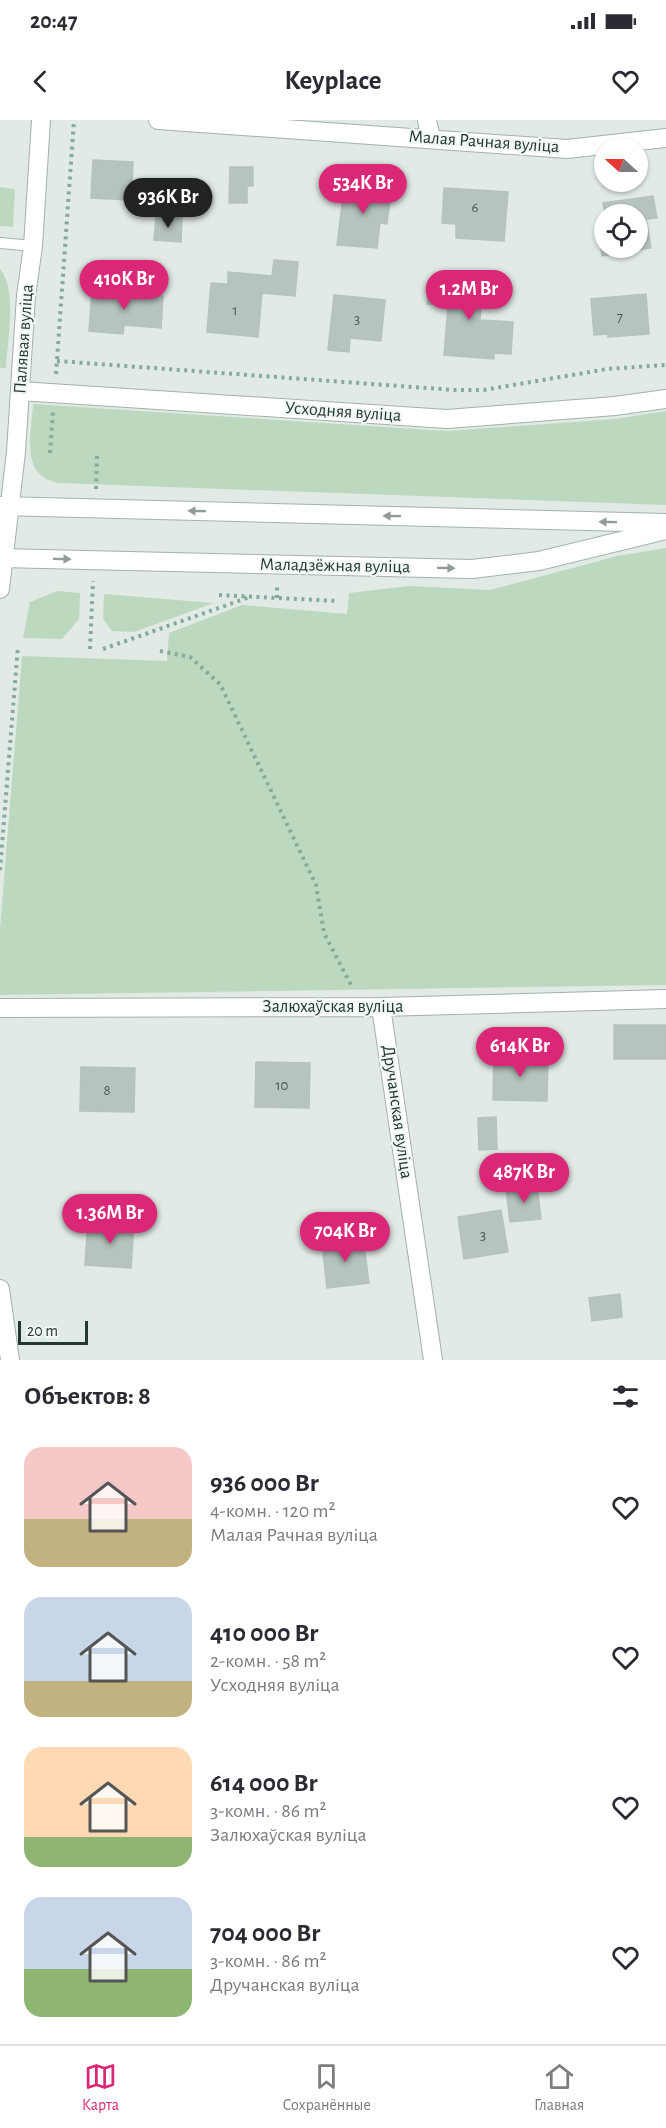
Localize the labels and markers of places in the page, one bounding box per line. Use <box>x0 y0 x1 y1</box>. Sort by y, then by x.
pin: 534K Br <box>308 164 418 215</box>
pin: 936K Br <box>113 178 223 229</box>
pin: 410K Br <box>69 260 179 311</box>
pin: 1.2M Br <box>414 270 524 321</box>
pin: 614K Br <box>465 1027 575 1078</box>
pin: 487K Br <box>469 1153 579 1204</box>
pin: 1.36M Br <box>48 1194 172 1245</box>
pin: 704K Br <box>290 1212 400 1263</box>

